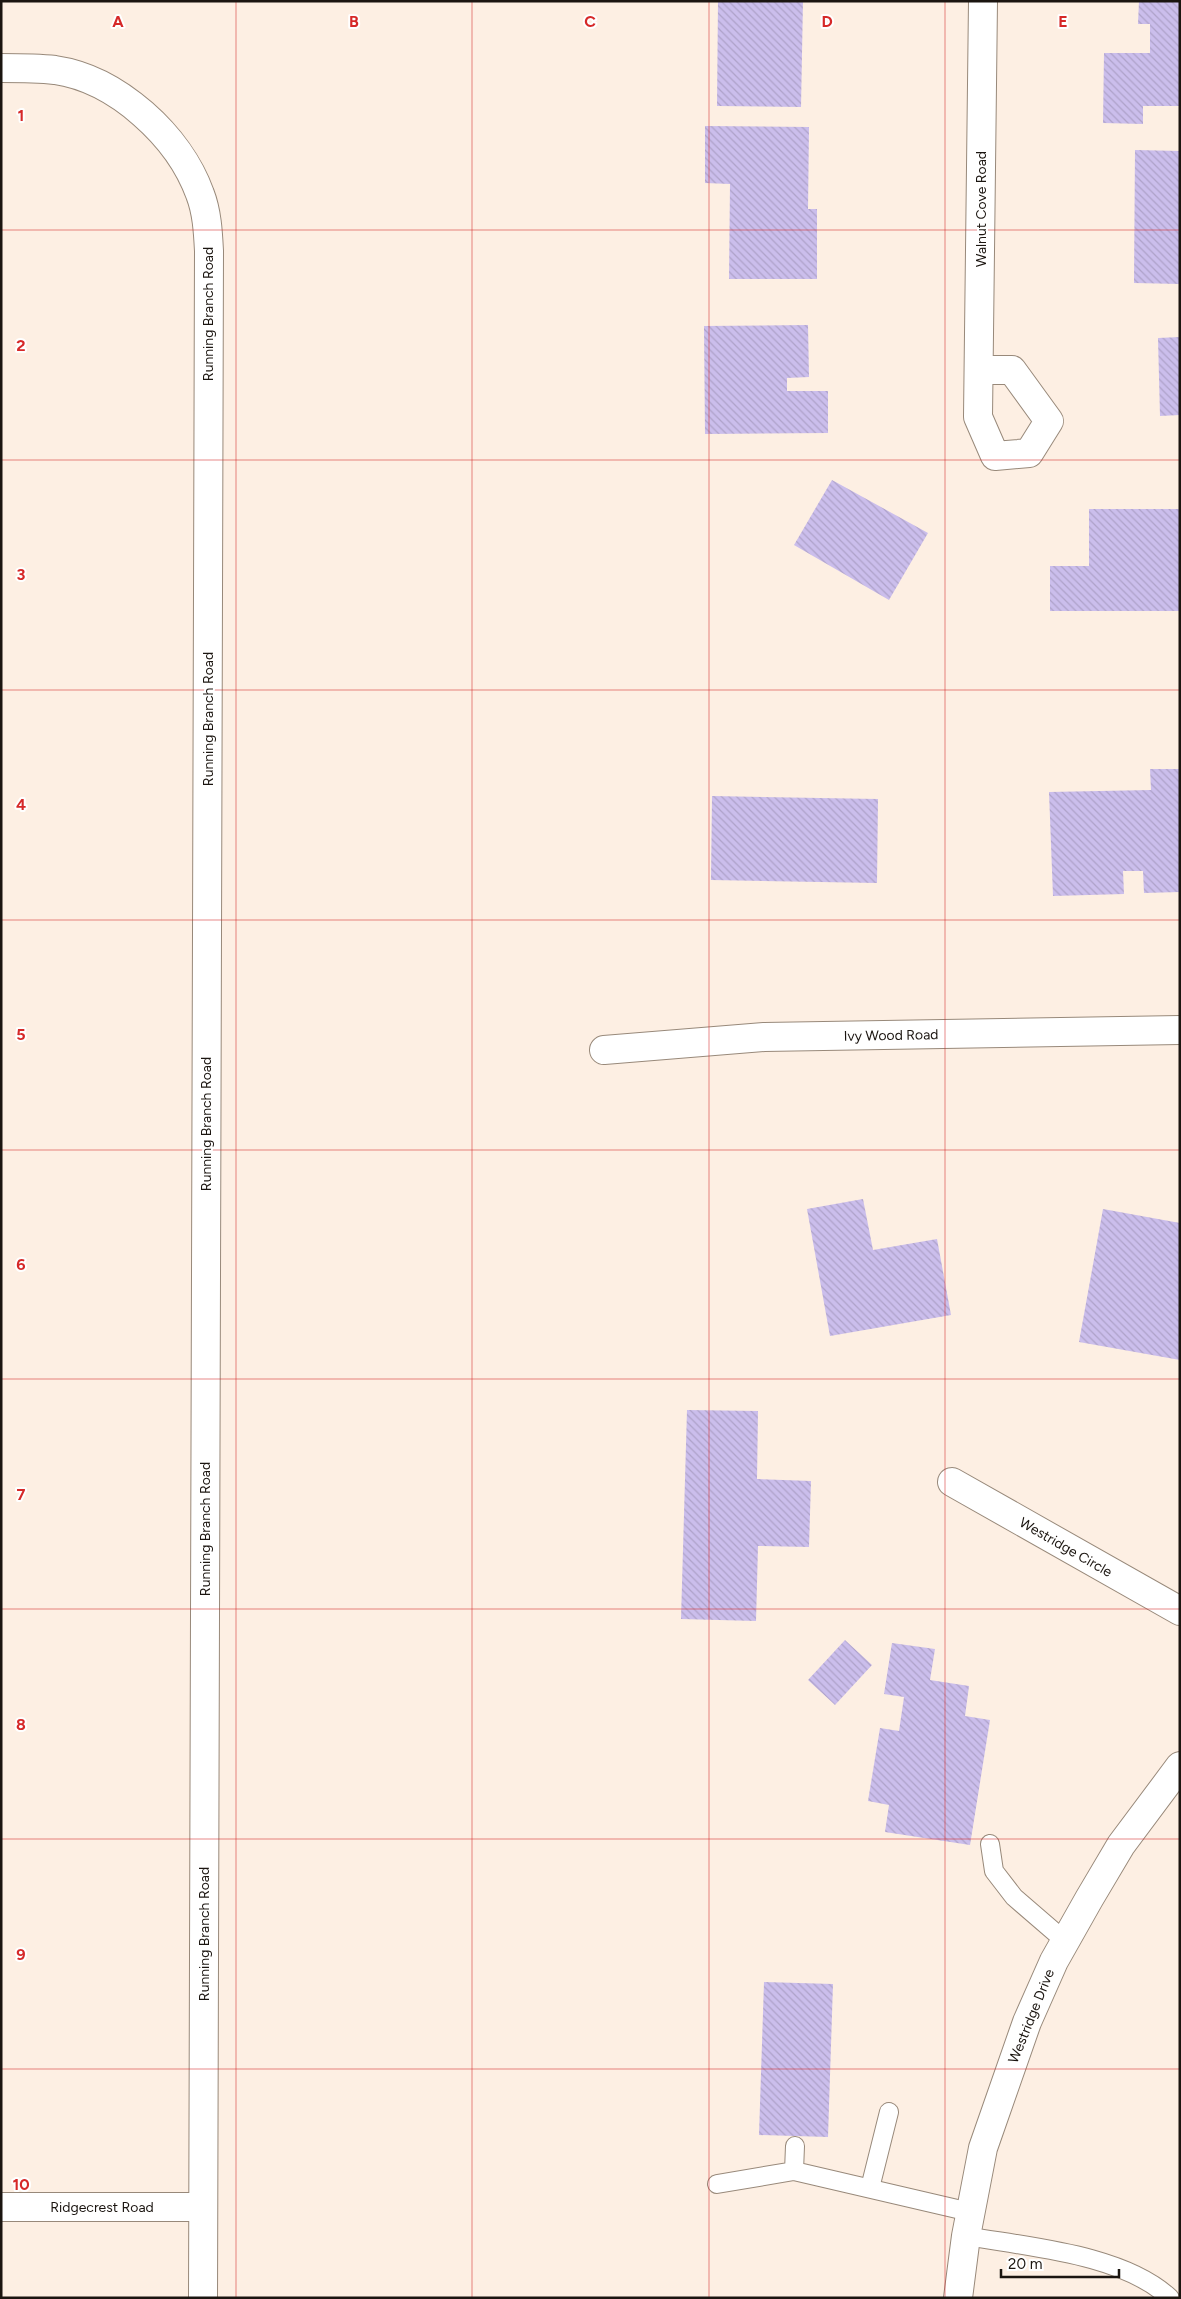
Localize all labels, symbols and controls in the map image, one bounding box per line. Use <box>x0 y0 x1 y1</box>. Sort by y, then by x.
text: A <box>112 12 124 31</box>
text: B <box>349 12 359 31</box>
text: C <box>584 12 596 31</box>
text: D <box>821 12 833 31</box>
text: E <box>1058 12 1068 31</box>
text: 1 <box>18 106 24 125</box>
street label: Walnut Cove Road <box>973 151 990 267</box>
street label: Running Branch Road <box>200 247 217 381</box>
text: 2 <box>16 336 26 355</box>
text: 3 <box>17 565 26 584</box>
street label: Running Branch Road <box>200 652 217 786</box>
text: 4 <box>16 795 26 814</box>
text: 5 <box>16 1025 26 1044</box>
street label: Ivy Wood Road <box>843 1026 939 1045</box>
street label: Running Branch Road <box>198 1057 215 1191</box>
text: 6 <box>16 1255 26 1274</box>
street label: Running Branch Road <box>197 1462 214 1596</box>
text: 7 <box>17 1485 26 1504</box>
street label: Westridge Circle <box>1016 1514 1115 1581</box>
text: 8 <box>16 1715 26 1734</box>
street label: Running Branch Road <box>196 1867 213 2001</box>
text: 9 <box>16 1945 26 1964</box>
street label: Westridge Drive <box>1005 1966 1058 2066</box>
text: 10 <box>12 2175 30 2194</box>
street label: Ridgecrest Road <box>50 2199 154 2216</box>
scale bar <box>1001 2246 1118 2278</box>
text: 20 m <box>1008 2255 1042 2273</box>

